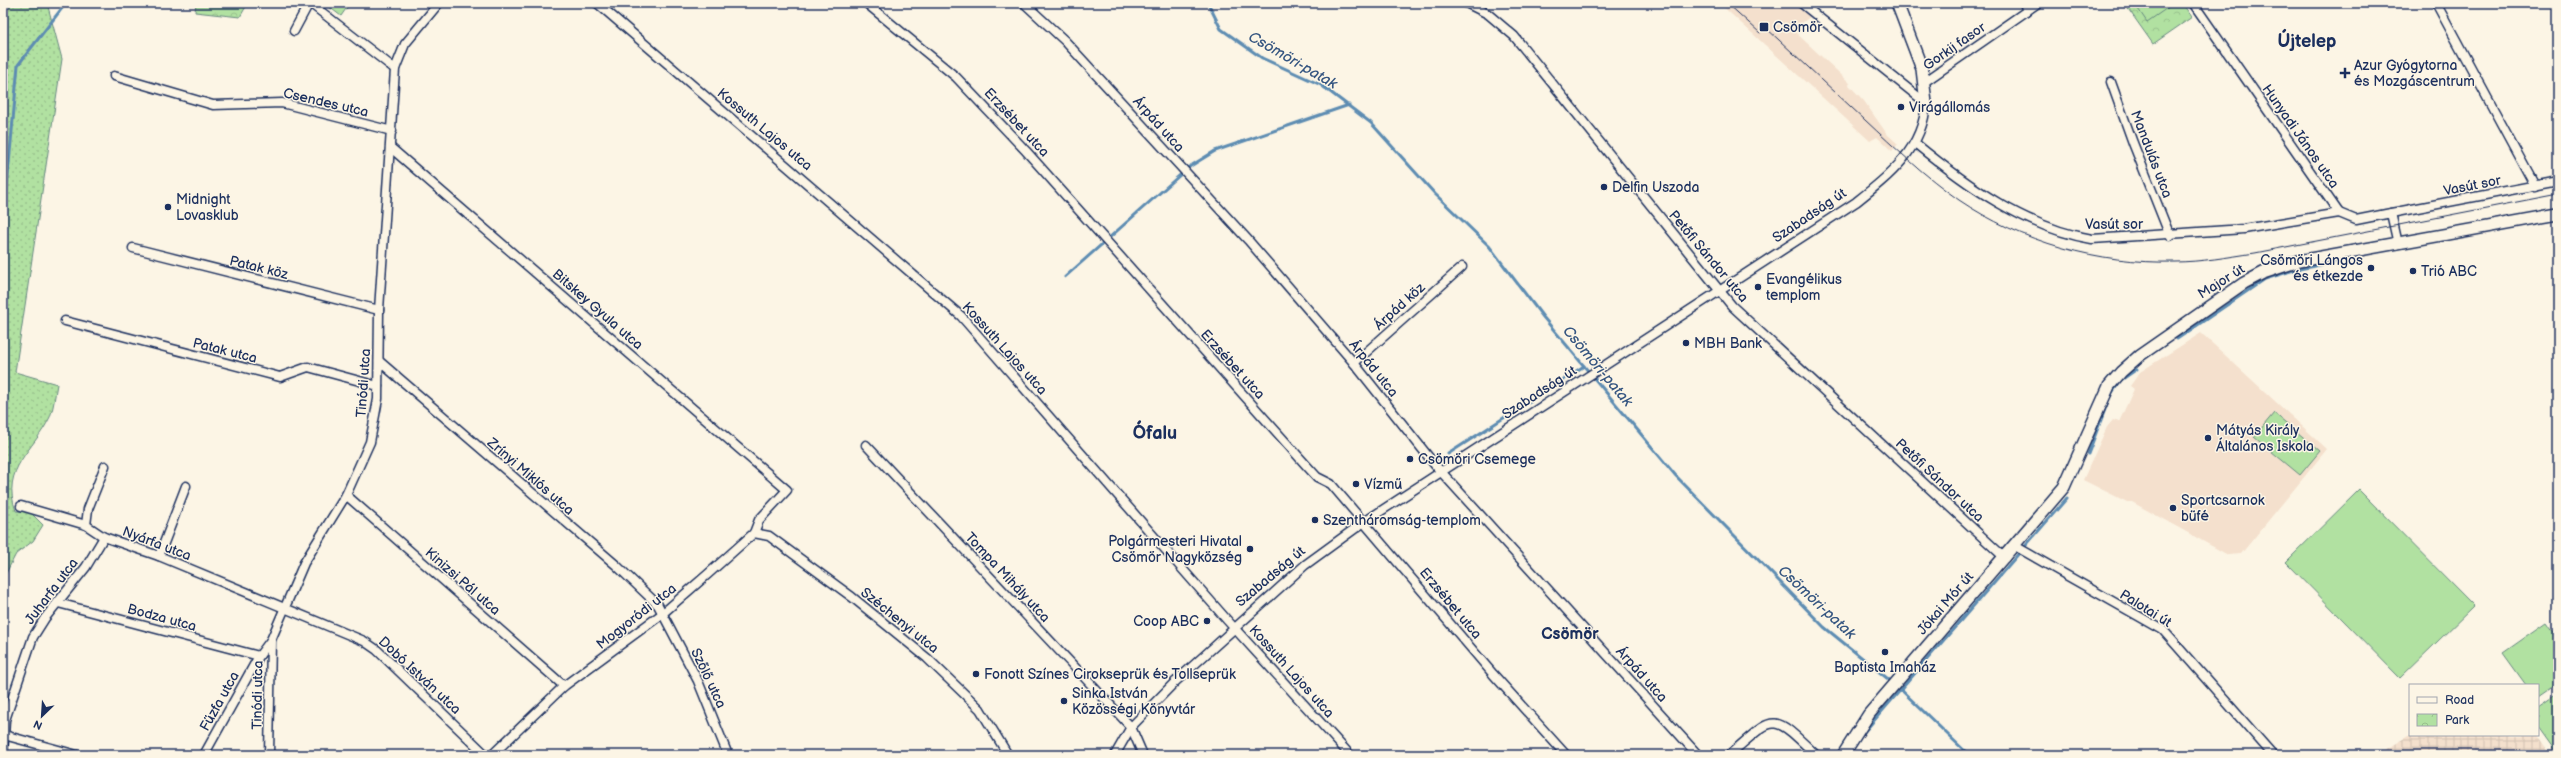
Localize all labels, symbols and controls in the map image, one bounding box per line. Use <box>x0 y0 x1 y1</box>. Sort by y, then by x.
street label: Gorkij fasor <box>1920 18 1990 74</box>
place label: Csömör <box>1773 19 1823 36</box>
marker: Csömör <box>1758 21 1770 33</box>
water label: Csömöri-patak <box>1245 27 1341 94</box>
district label: Újtelep <box>2278 28 2336 52</box>
place label: Azur Gyógytorna és Mozgáscentrum <box>2354 57 2475 90</box>
marker: Azur Gyógytorna és Mozgáscentrum <box>2339 67 2351 79</box>
street label: Hunyadi János utca <box>2258 81 2343 191</box>
street label: Csendes utca <box>282 84 370 121</box>
street label: Erzsébet utca <box>980 84 1053 160</box>
street label: Kossuth Lajos utca <box>714 85 816 174</box>
street label: Árpád utca <box>1129 92 1189 156</box>
place label: Virágállomás <box>1909 99 1990 116</box>
marker: Virágállomás <box>1896 102 1906 112</box>
street label: Mandulás utca <box>2127 108 2176 200</box>
street label: Vasút sor <box>2442 171 2503 199</box>
place label: Delfin Uszoda <box>1612 179 1700 196</box>
marker: Delfin Uszoda <box>1599 182 1609 192</box>
street label: Szabadság út <box>1769 184 1850 246</box>
place label: Midnight Lovasklub <box>176 191 239 224</box>
marker: Midnight Lovasklub <box>163 202 173 212</box>
street label: Petőfi Sándor utca <box>1665 207 1752 306</box>
street label: Vasút sor <box>2085 216 2144 233</box>
street label: Patak köz <box>228 252 290 283</box>
place label: Csömöri Lángos és étkezde <box>2260 252 2363 285</box>
street label: Major út <box>2195 260 2248 302</box>
marker: Csömöri Lángos és étkezde <box>2366 263 2376 273</box>
place label: Trió ABC <box>2421 263 2477 280</box>
street label: Bitskey Gyula utca <box>549 265 646 353</box>
marker: Trió ABC <box>2408 266 2418 276</box>
place label: Evangélikus templom <box>1766 271 1842 304</box>
street label: Árpád köz <box>1370 278 1429 334</box>
marker: Evangélikus templom <box>1753 282 1763 292</box>
street label: Kossuth Lajos utca <box>959 298 1051 398</box>
water label: Csömöri-patak <box>1558 322 1637 411</box>
street label: Erzsébet utca <box>1197 326 1268 403</box>
street label: Patak utca <box>191 334 259 367</box>
place label: MBH Bank <box>1694 335 1762 352</box>
street label: Árpád utca <box>1345 336 1403 400</box>
marker: MBH Bank <box>1681 338 1691 348</box>
street label: Tinódi utca <box>353 348 374 418</box>
street label: Szabadság út <box>1499 362 1580 423</box>
district label: Ófalu <box>1133 420 1177 444</box>
place label: Mátyás Király Általános Iskola <box>2216 422 2314 455</box>
street label: Zrínyi Miklós utca <box>483 433 578 519</box>
marker: Mátyás Király Általános Iskola <box>2203 433 2213 443</box>
street label: Petőfi Sándor utca <box>1892 435 1987 526</box>
place label: Csömöri Csemege <box>1418 451 1536 468</box>
marker: Csömöri Csemege <box>1405 454 1415 464</box>
place label: Vízmű <box>1364 476 1402 493</box>
marker: Vízmű <box>1351 479 1361 489</box>
place label: Sportcsarnok büfé <box>2181 492 2265 525</box>
marker: Sportcsarnok büfé <box>2168 503 2178 513</box>
place label: Szentháromság-templom <box>1323 512 1481 529</box>
marker: Szentháromság-templom <box>1310 515 1320 525</box>
street label: Nyárfa utca <box>120 523 194 564</box>
street label: Tompa Mihály utca <box>962 529 1054 626</box>
place label: Polgármesteri Hivatal Csömör Nagyközség <box>1108 533 1242 566</box>
street label: Szabadság út <box>1232 542 1309 610</box>
street label: Kinizsi Pál utca <box>422 544 504 619</box>
marker: Polgármesteri Hivatal Csömör Nagyközség <box>1245 544 1255 554</box>
street label: Juharfa utca <box>21 555 82 628</box>
water label: Csömöri-patak <box>1774 561 1860 644</box>
street label: Erzsébet utca <box>1416 564 1485 642</box>
street label: Jókai Mór út <box>1914 568 1978 638</box>
street label: Mogyoródi utca <box>593 580 680 653</box>
street label: Széchenyi utca <box>857 584 942 657</box>
street label: Palotai út <box>2117 586 2175 631</box>
street label: Bodza utca <box>125 600 198 635</box>
place label: Coop ABC <box>1133 613 1199 630</box>
marker: Coop ABC <box>1202 616 1212 626</box>
street label: Kossuth Lajos utca <box>1246 621 1338 721</box>
district label: Csömör <box>1541 625 1599 644</box>
street label: Dobó István utca <box>375 633 464 718</box>
street label: Árpád utca <box>1612 642 1672 706</box>
street label: Szőlő utca <box>687 645 730 711</box>
marker: Baptista Imaház <box>1880 647 1890 657</box>
place label: Baptista Imaház <box>1834 659 1936 676</box>
street label: Tinódi utca <box>248 660 267 730</box>
place label: Fonott Színes Cirokseprük és Tollseprük <box>984 666 1236 683</box>
street label: Fűzfa utca <box>196 668 243 734</box>
marker: Fonott Színes Cirokseprük és Tollseprük <box>971 669 981 679</box>
legend <box>2409 684 2539 736</box>
place label: Sinka István Közösségi Könyvtár <box>1072 685 1196 718</box>
text: Road <box>2445 693 2474 708</box>
north arrow <box>22 696 62 736</box>
marker: Sinka István Közösségi Könyvtár <box>1059 696 1069 706</box>
text: Park <box>2445 713 2469 728</box>
text: N <box>31 717 44 732</box>

